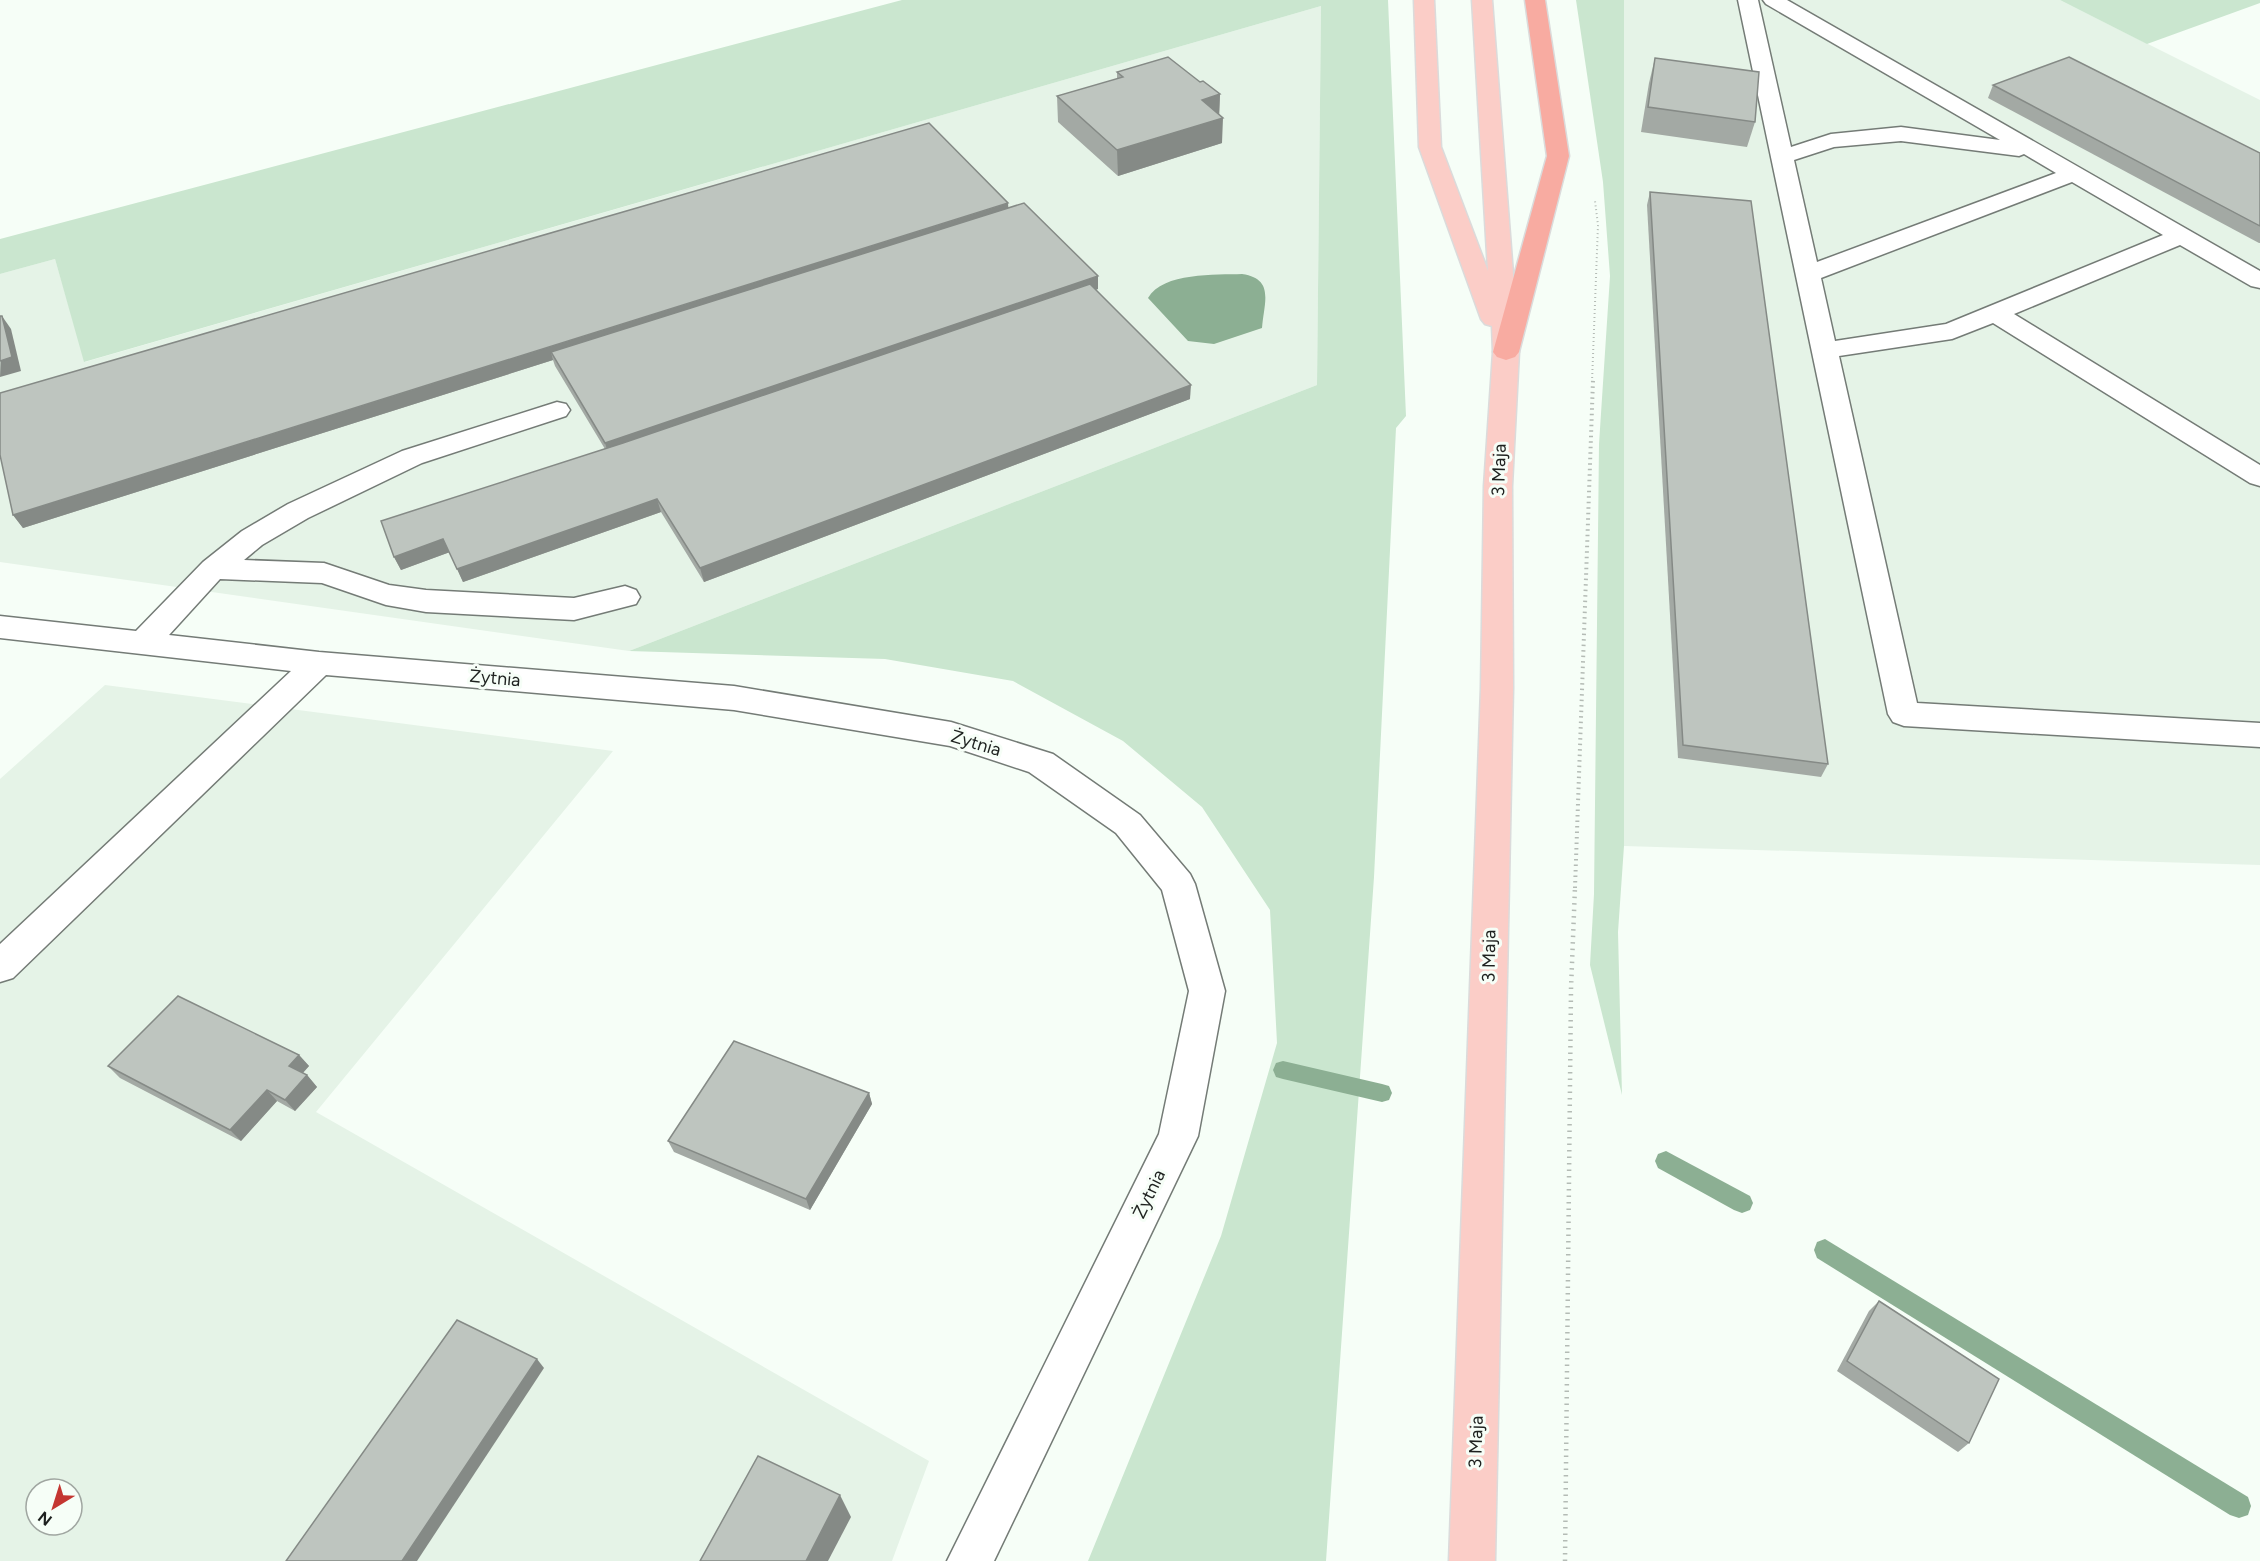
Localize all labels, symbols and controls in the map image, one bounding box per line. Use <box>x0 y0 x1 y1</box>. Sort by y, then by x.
street label: 3 Maja <box>1487 443 1511 497</box>
street label: Żytnia <box>469 665 521 691</box>
street label: Żytnia <box>948 725 1004 761</box>
street label: 3 Maja <box>1478 929 1500 983</box>
street label: Żytnia <box>1128 1166 1170 1222</box>
street label: 3 Maja <box>1464 1415 1488 1469</box>
north arrow <box>24 1477 84 1537</box>
text: N <box>34 1507 56 1530</box>

